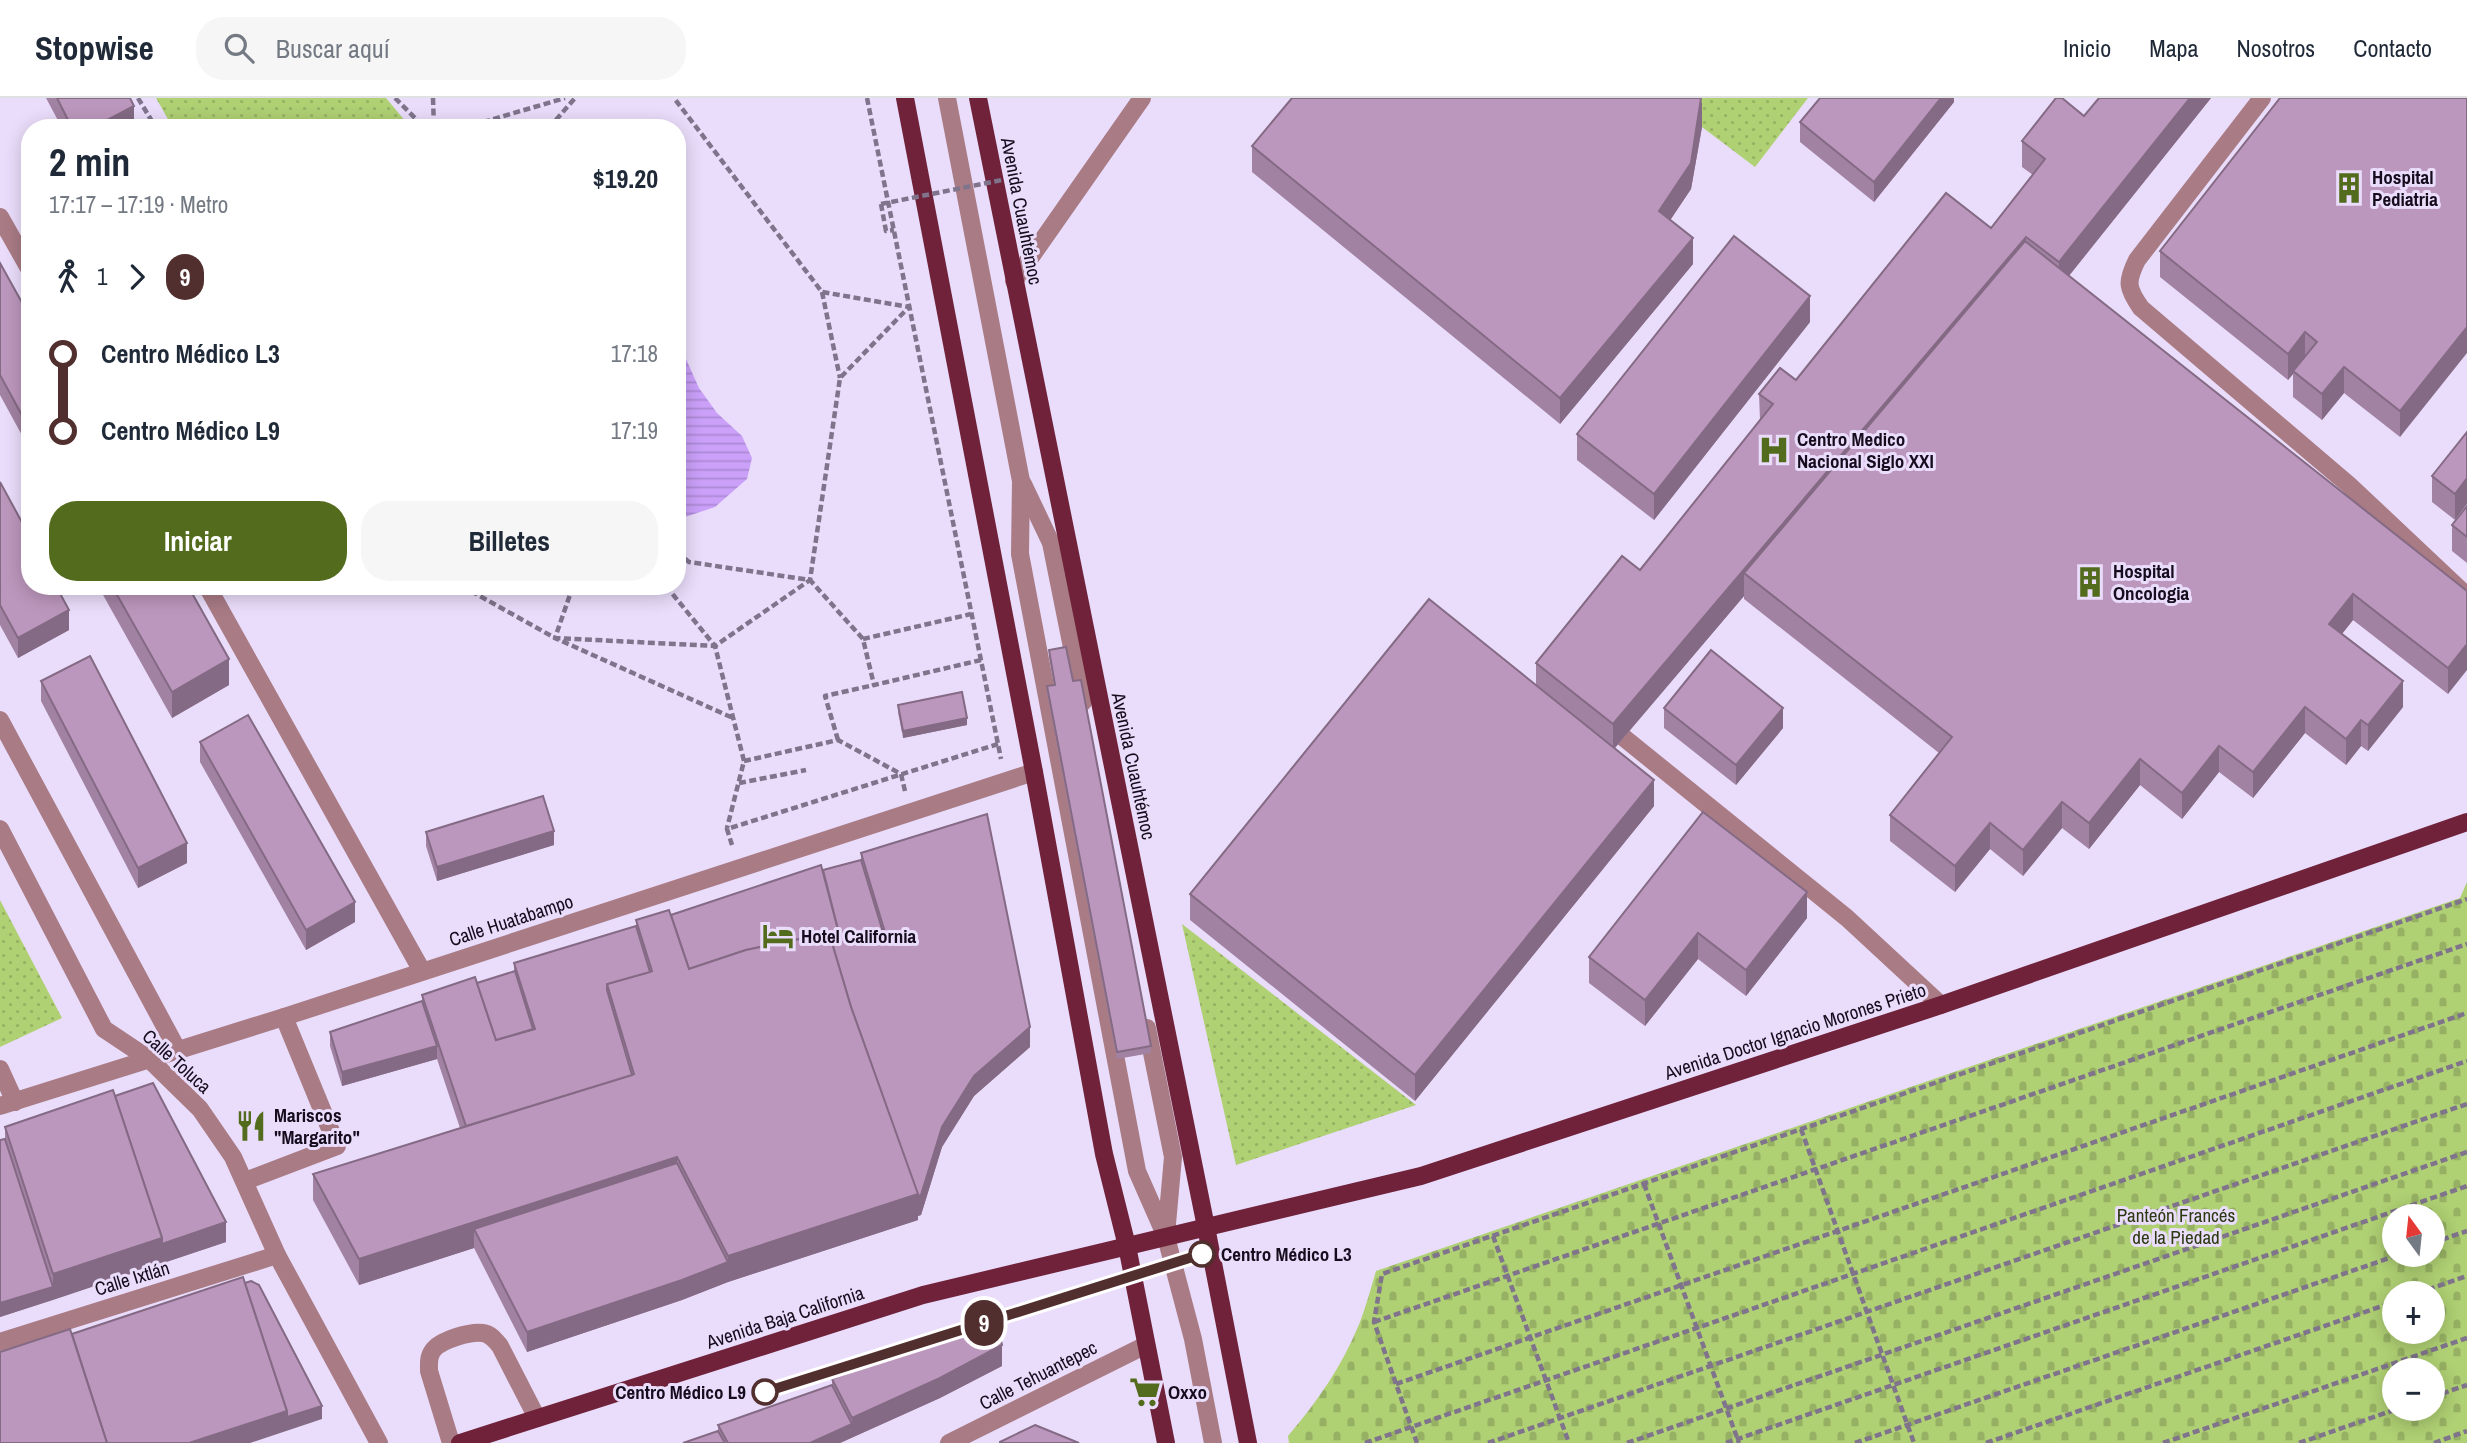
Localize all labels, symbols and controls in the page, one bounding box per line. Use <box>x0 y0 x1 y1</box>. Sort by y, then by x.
search box <box>196 17 686 80</box>
text: Stopwise <box>35 26 154 70</box>
icon: search <box>220 29 258 67</box>
text: Buscar aquí <box>276 31 390 66</box>
text: Inicio <box>2063 32 2111 64</box>
text: Mapa <box>2149 32 2198 64</box>
text: Nosotros <box>2236 32 2315 64</box>
text: Contacto <box>2353 32 2432 64</box>
street label: Avenida Cuauhtémoc <box>995 134 1049 287</box>
text: 2 min <box>49 137 130 188</box>
text: $19.20 <box>593 161 658 196</box>
place label: Hospital Pediatria <box>2372 164 2438 212</box>
building icon: Hospital Pediatria <box>2332 171 2366 205</box>
text: 17:17 – 17:19 · Metro <box>49 189 228 220</box>
icon: walk <box>49 258 87 296</box>
icon: forward <box>118 258 156 296</box>
text: 1 <box>97 261 108 292</box>
text: 9 <box>180 261 190 293</box>
text: Centro Médico L3 <box>101 336 280 371</box>
text: 17:18 <box>611 338 658 369</box>
text: Centro Médico L9 <box>101 413 280 448</box>
text: 17:19 <box>611 415 658 446</box>
place label: Centro Medico Nacional Siglo XXI <box>1797 426 1934 474</box>
hospital icon: Centro Medico Nacional Siglo XXI <box>1757 433 1791 467</box>
button: Iniciar <box>49 501 347 581</box>
button: Billetes <box>361 501 658 581</box>
place label: Hospital Oncologia <box>2113 558 2190 606</box>
building icon: Hospital Oncologia <box>2073 565 2107 599</box>
street label: Avenida Cuauhtémoc <box>1106 689 1162 842</box>
street label: Calle Huatabampo <box>446 888 576 952</box>
hotel icon: Hotel California <box>761 919 795 953</box>
place label: Hotel California <box>801 923 916 949</box>
street label: Avenida Doctor Ignacio Morones Prieto <box>1660 976 1929 1086</box>
street label: Calle Toluca <box>137 1023 217 1099</box>
place label: Mariscos "Margarito" <box>274 1102 360 1150</box>
restaurant icon: Mariscos "Margarito" <box>234 1109 268 1143</box>
park label: Panteón Francés de la Piedad <box>2117 1202 2236 1250</box>
north arrow <box>2382 1204 2445 1267</box>
map controls <box>2382 1204 2445 1421</box>
marker: Centro Médico L3 <box>1189 1241 1215 1267</box>
place label: Centro Médico L3 <box>1221 1241 1352 1267</box>
street label: Calle Ixtlán <box>91 1254 173 1302</box>
street label: Avenida Baja California <box>702 1279 867 1355</box>
button: + <box>2382 1281 2445 1344</box>
line badge: 9 <box>961 1300 1007 1346</box>
text: 9 <box>979 1307 989 1339</box>
street label: Calle Tehuantepec <box>975 1334 1101 1416</box>
button: − <box>2382 1358 2445 1421</box>
supermarket icon: Oxxo <box>1128 1375 1162 1409</box>
place label: Centro Médico L9 <box>615 1379 746 1405</box>
marker: Centro Médico L9 <box>752 1379 778 1405</box>
place label: Oxxo <box>1168 1379 1207 1405</box>

